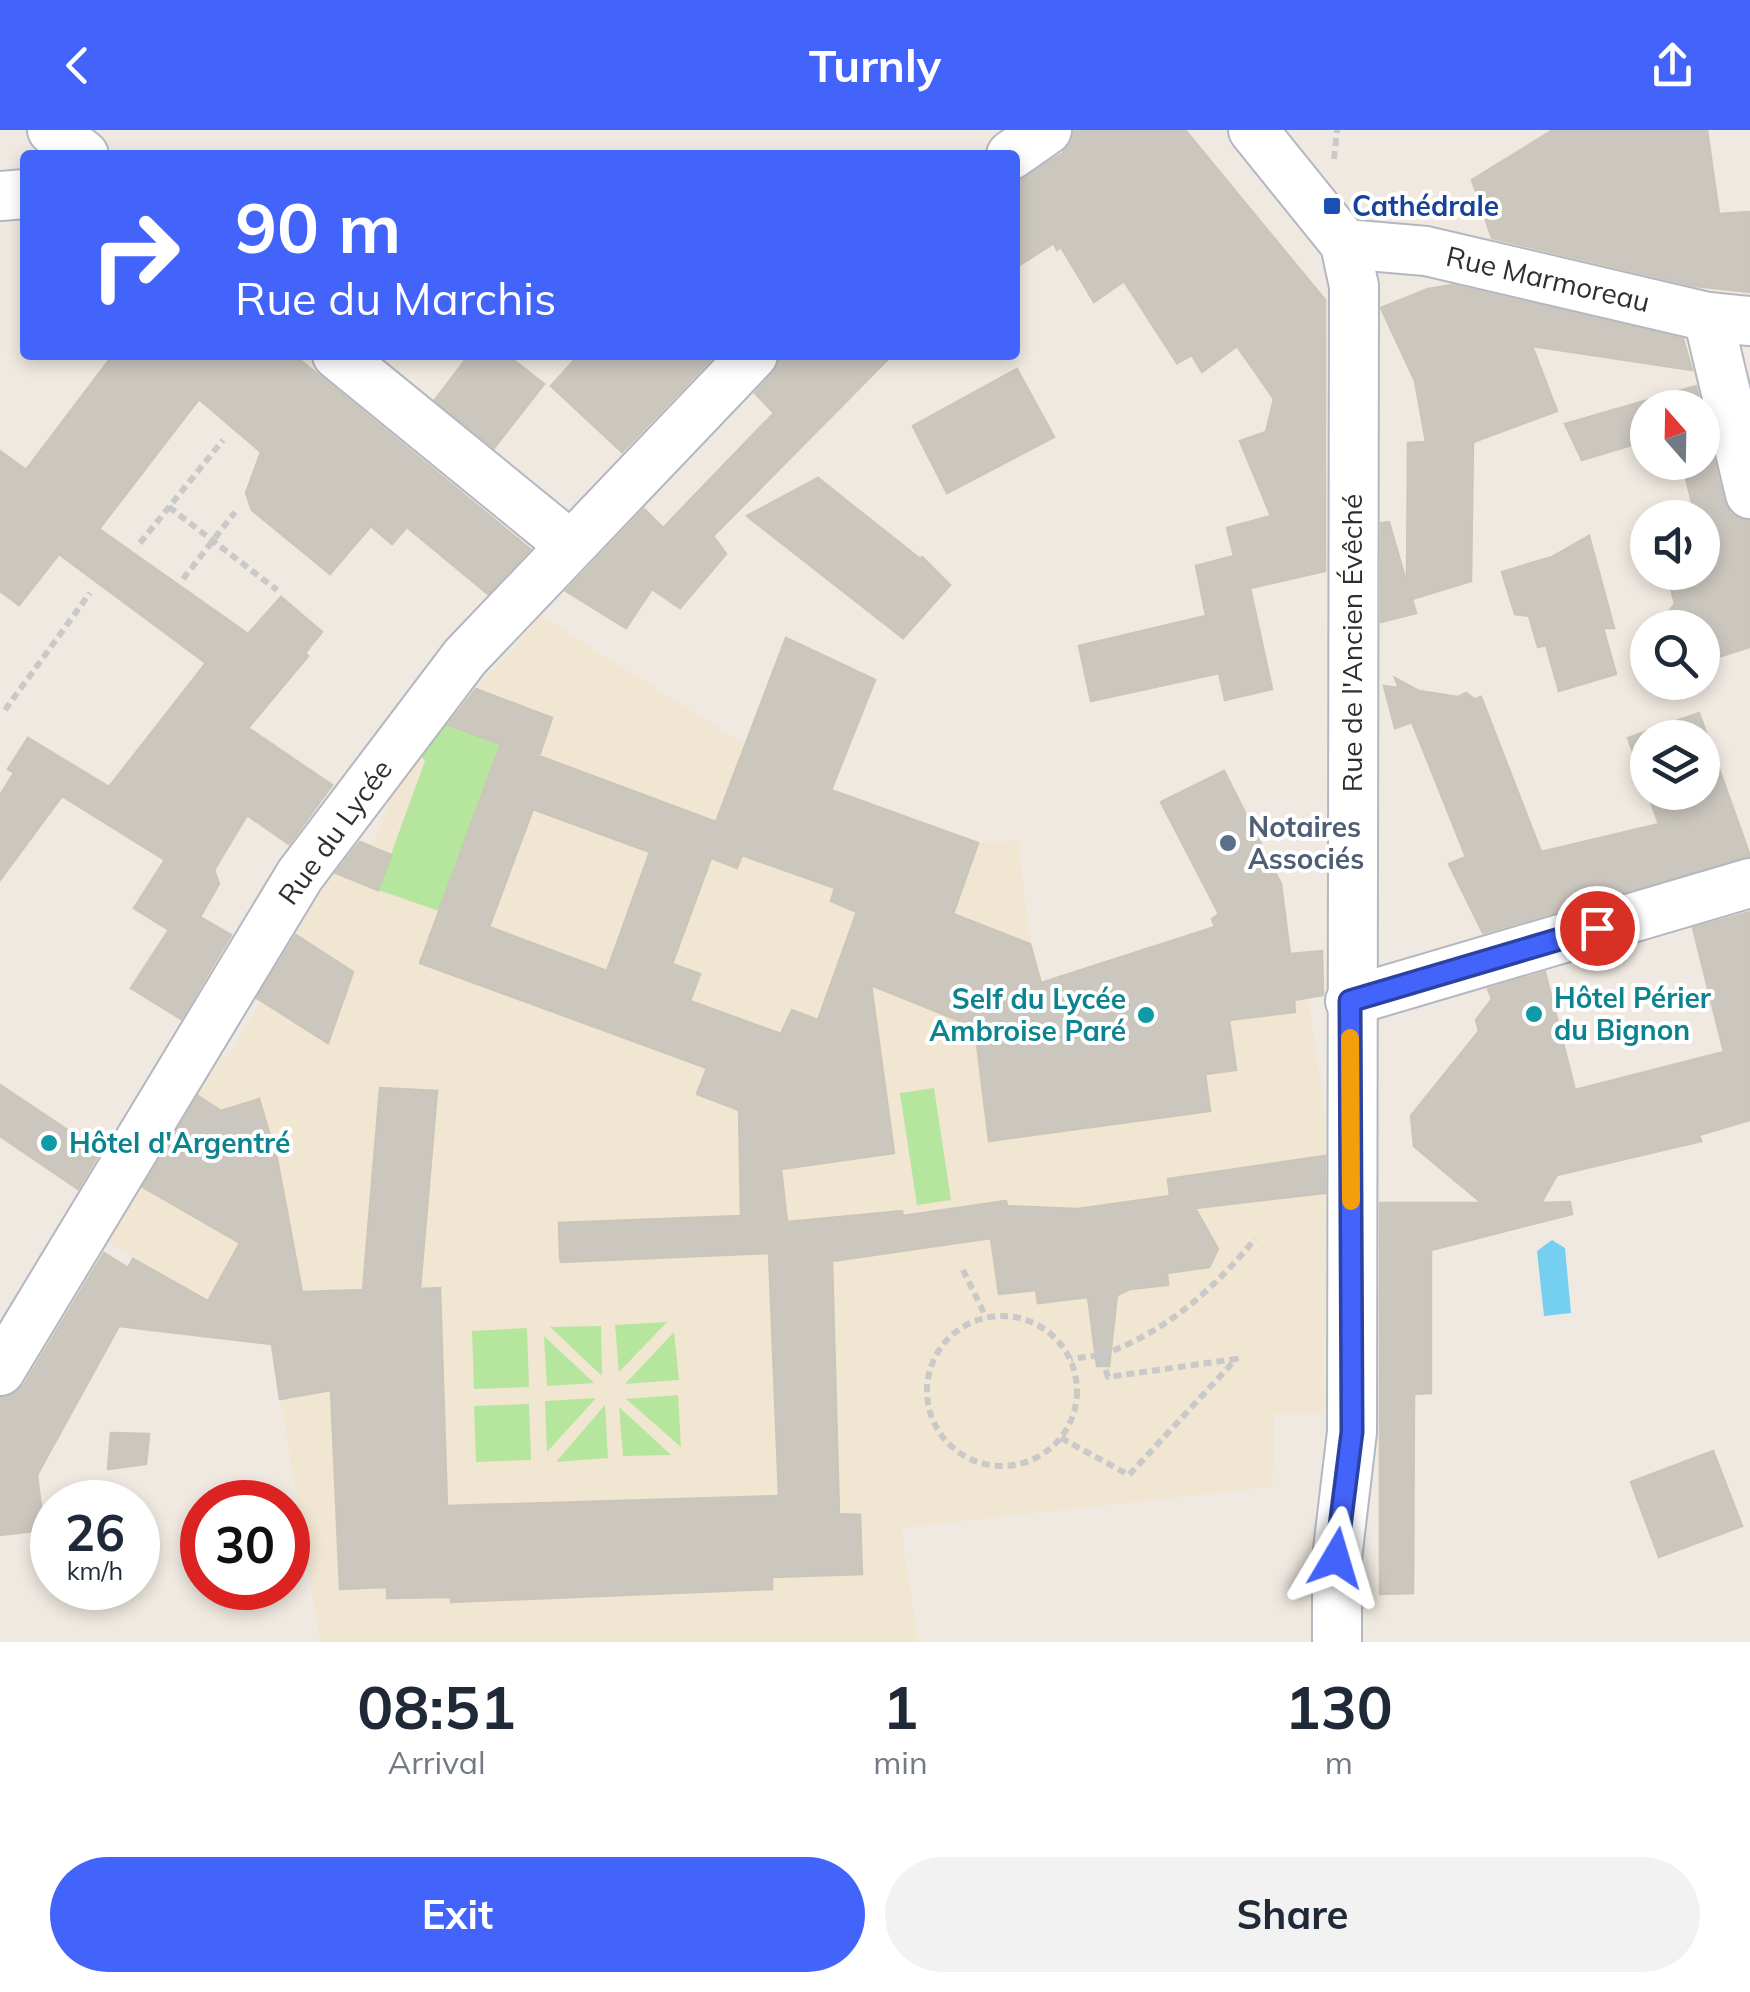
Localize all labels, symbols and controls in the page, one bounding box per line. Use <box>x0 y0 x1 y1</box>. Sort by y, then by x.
text: Turnly <box>809 37 941 93</box>
icon: back <box>50 38 105 93</box>
icon: share <box>1645 38 1700 93</box>
text: 90 m <box>235 183 401 271</box>
place label: Cathédrale <box>1352 188 1499 223</box>
icon: right <box>70 190 200 320</box>
marker: Cathédrale <box>1321 195 1343 217</box>
street label: Rue Marmoreau <box>1443 238 1653 319</box>
text: Rue du Marchis <box>235 270 556 326</box>
north arrow <box>1630 390 1720 480</box>
map controls <box>1630 390 1720 810</box>
street label: Rue de l'Ancien Évêché <box>1334 494 1369 792</box>
button: sound <box>1630 500 1720 590</box>
button: search <box>1630 610 1720 700</box>
button: layers <box>1630 720 1720 810</box>
street label: Rue du Lycée <box>270 752 399 911</box>
place label: Notaires Associés <box>1248 809 1364 876</box>
marker: Notaires Associés <box>1217 832 1239 854</box>
pin <box>1555 886 1640 971</box>
icon: arrive <box>1570 901 1625 956</box>
place label: Hôtel Périer du Bignon <box>1554 980 1711 1047</box>
place label: Self du Lycée Ambroise Paré <box>929 981 1126 1048</box>
marker: Hôtel Périer du Bignon <box>1523 1003 1545 1025</box>
marker: Self du Lycée Ambroise Paré <box>1135 1004 1157 1026</box>
place label: Hôtel d'Argentré <box>69 1125 290 1160</box>
marker: Hôtel d'Argentré <box>38 1132 60 1154</box>
speed limit sign: 30 <box>180 1480 310 1610</box>
text: 26 <box>65 1501 125 1564</box>
position arrow <box>1284 1506 1388 1610</box>
text: km/h <box>67 1555 123 1586</box>
text: 08:51 <box>357 1669 516 1744</box>
text: 1 <box>882 1669 918 1744</box>
text: 130 <box>1285 1669 1393 1744</box>
text: Arrival <box>388 1742 486 1782</box>
text: min <box>873 1742 928 1782</box>
text: m <box>1325 1742 1353 1782</box>
button: Exit <box>50 1857 865 1972</box>
button: Share <box>885 1857 1700 1972</box>

